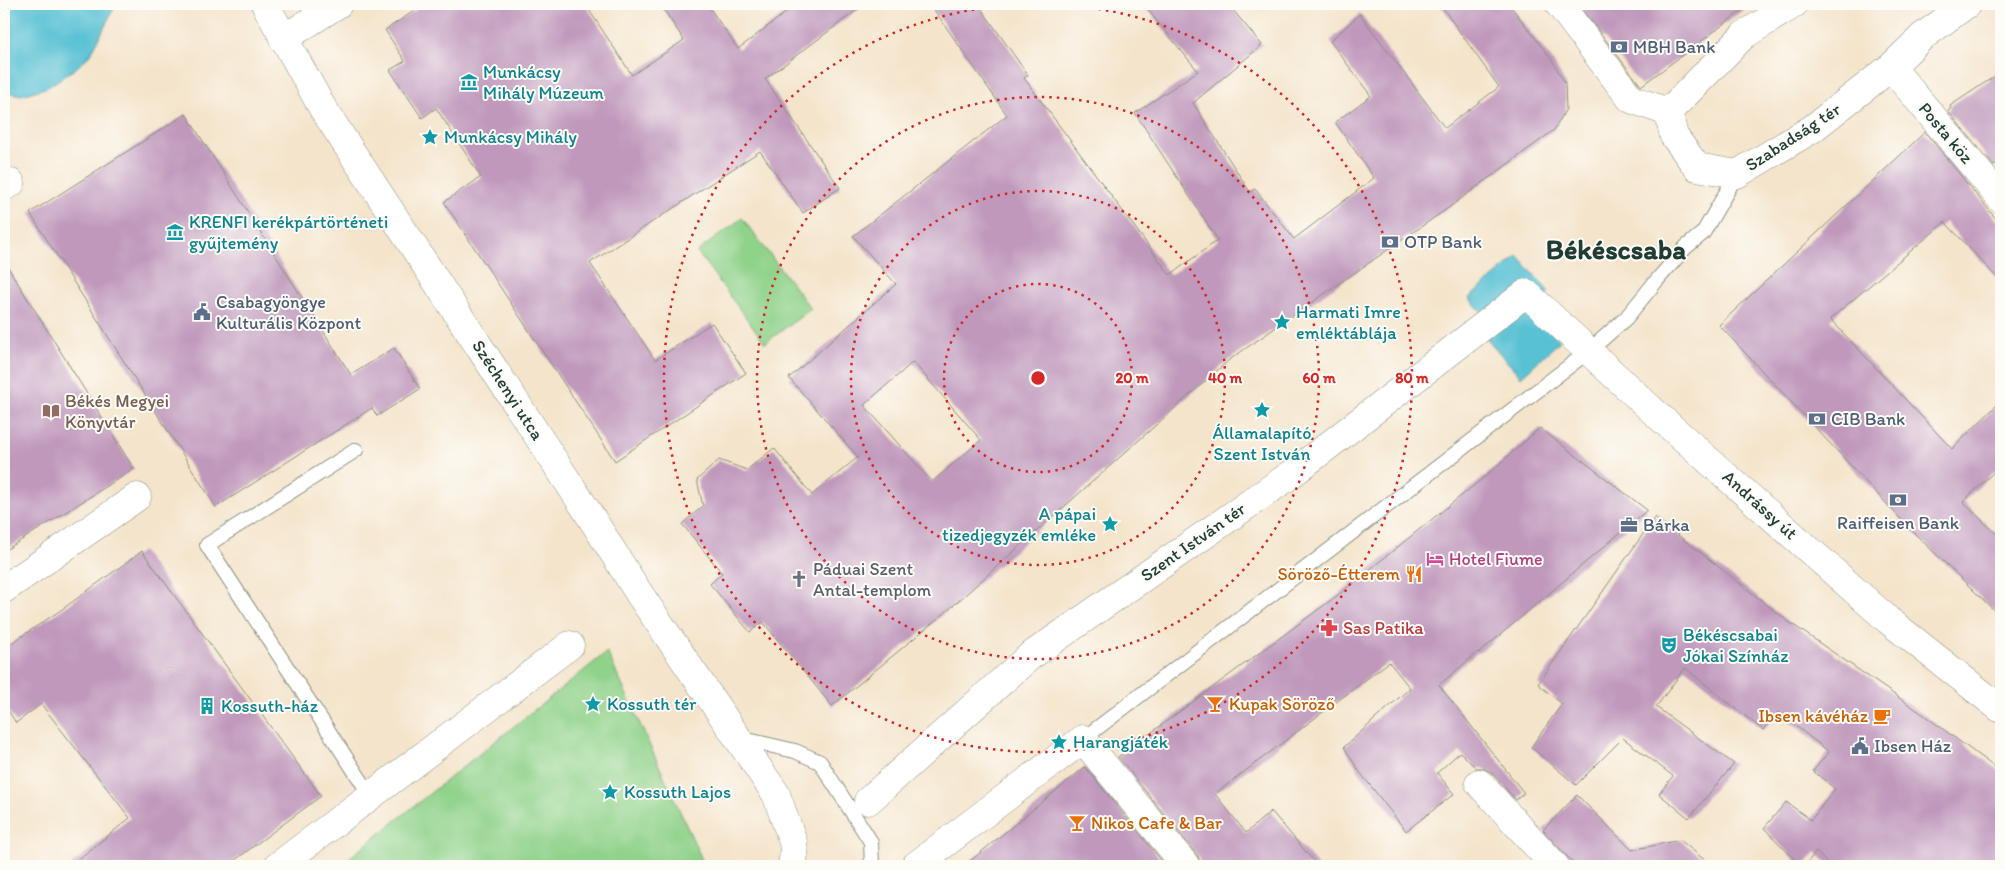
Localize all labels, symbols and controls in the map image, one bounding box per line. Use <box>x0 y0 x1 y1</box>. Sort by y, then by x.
place label: MBH Bank <box>1633 36 1715 58</box>
bank icon: MBH Bank <box>1609 37 1629 57</box>
place label: Munkácsy Mihály Múzeum <box>483 61 604 104</box>
museum icon: Munkácsy Mihály Múzeum <box>459 72 479 92</box>
street label: Szabadság tér <box>1741 98 1845 176</box>
street label: Posta köz <box>1914 98 1978 169</box>
place label: Munkácsy Mihály <box>444 126 578 148</box>
place icon: Munkácsy Mihály <box>420 127 440 147</box>
place label: KRENFI kerékpártörténeti gyűjtemény <box>189 211 388 254</box>
museum icon: KRENFI kerékpártörténeti gyűjtemény <box>165 222 185 242</box>
place label: OTP Bank <box>1404 231 1482 253</box>
bank icon: OTP Bank <box>1380 232 1400 252</box>
district label: Békéscsaba <box>1546 232 1686 266</box>
place label: Csabagyöngye Kulturális Központ <box>216 291 361 334</box>
place label: Harmati Imre emléktáblája <box>1296 301 1401 344</box>
public building icon: Csabagyöngye Kulturális Központ <box>192 302 212 322</box>
place icon: Harmati Imre emléktáblája <box>1272 312 1292 332</box>
street label: Széchenyi utca <box>467 336 549 445</box>
centre of rings <box>1029 369 1047 387</box>
text: 20 m <box>1115 369 1149 387</box>
text: 40 m <box>1208 369 1243 387</box>
text: 60 m <box>1302 369 1336 387</box>
text: 80 m <box>1395 369 1429 387</box>
place label: Békés Megyei Könyvtár <box>65 390 169 433</box>
place icon: Államalapító Szent István <box>1252 400 1272 420</box>
library icon: Békés Megyei Könyvtár <box>41 401 61 421</box>
place label: CIB Bank <box>1831 408 1905 430</box>
bank icon: CIB Bank <box>1807 409 1827 429</box>
place label: Államalapító Szent István <box>1213 422 1312 465</box>
street label: Andrássy út <box>1718 466 1802 544</box>
bank icon: Raiffeisen Bank <box>1888 490 1908 510</box>
street label: Szent István tér <box>1136 497 1251 586</box>
place label: A pápai tizedjegyzék emléke <box>942 503 1096 546</box>
place label: Raiffeisen Bank <box>1837 512 1960 534</box>
place icon: A pápai tizedjegyzék emléke <box>1100 514 1120 534</box>
place label: Bárka <box>1643 514 1690 536</box>
office icon: Bárka <box>1619 515 1639 535</box>
place label: Hotel Fiume <box>1449 548 1543 570</box>
hotel icon: Hotel Fiume <box>1425 549 1445 569</box>
place label: Páduai Szent Antal-templom <box>813 558 932 601</box>
place label: Söröző-Étterem <box>1277 563 1400 585</box>
restaurant icon: Söröző-Étterem <box>1404 564 1424 584</box>
church icon: Páduai Szent Antal-templom <box>789 569 809 589</box>
place label: Sas Patika <box>1343 617 1424 639</box>
pharmacy icon: Sas Patika <box>1319 618 1339 638</box>
place label: Békéscsabai Jókai Színház <box>1683 624 1788 667</box>
theatre icon: Békéscsabai Jókai Színház <box>1659 635 1679 655</box>
place label: Kossuth tér <box>607 693 697 715</box>
place label: Kupak Söröző <box>1229 693 1335 715</box>
place icon: Kossuth tér <box>583 694 603 714</box>
bar icon: Kupak Söröző <box>1205 694 1225 714</box>
place label: Kossuth-ház <box>221 695 319 717</box>
building icon: Kossuth-ház <box>197 696 217 716</box>
place label: Ibsen kávéház <box>1758 705 1869 727</box>
cafe icon: Ibsen kávéház <box>1872 706 1892 726</box>
place label: Harangjáték <box>1073 731 1169 753</box>
place icon: Harangjáték <box>1049 732 1069 752</box>
place label: Ibsen Ház <box>1874 735 1952 757</box>
public building icon: Ibsen Ház <box>1850 736 1870 756</box>
place label: Kossuth Lajos <box>624 781 731 803</box>
place icon: Kossuth Lajos <box>600 782 620 802</box>
place label: Nikos Cafe & Bar <box>1091 812 1223 834</box>
bar icon: Nikos Cafe & Bar <box>1067 813 1087 833</box>

